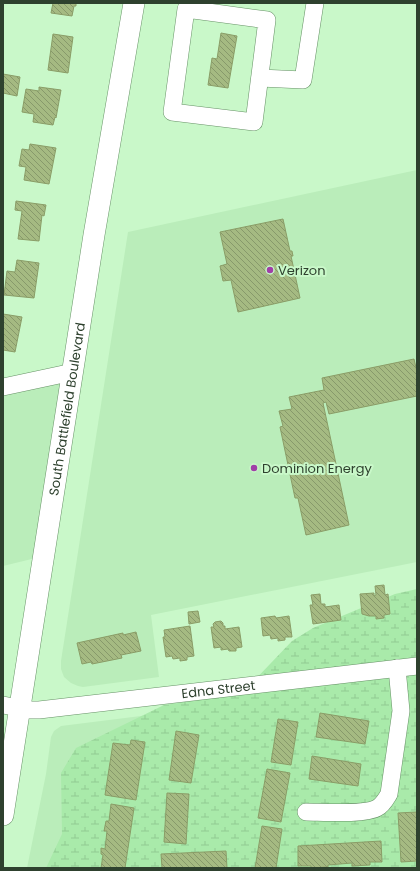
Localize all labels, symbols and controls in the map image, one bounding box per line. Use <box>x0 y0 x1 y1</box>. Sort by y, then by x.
place label: Verizon <box>278 261 325 280</box>
marker: Verizon <box>265 265 275 275</box>
street label: South Battlefield Boulevard <box>44 321 90 497</box>
place label: Dominion Energy <box>262 459 372 478</box>
marker: Dominion Energy <box>249 463 259 473</box>
street label: Edna Street <box>180 676 257 703</box>

